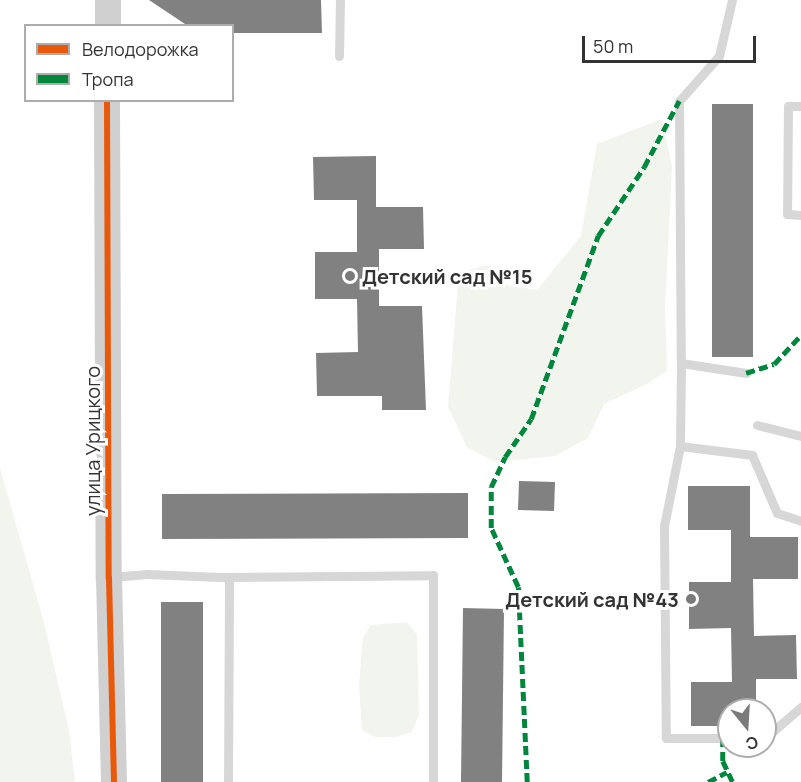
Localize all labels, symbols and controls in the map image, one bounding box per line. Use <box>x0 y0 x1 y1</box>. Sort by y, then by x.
legend <box>24 24 234 102</box>
scale bar <box>585 24 759 62</box>
text: 50 m <box>593 34 633 58</box>
text: Велодорожка <box>82 37 199 61</box>
text: Тропа <box>82 67 133 91</box>
place label: Детский сад №15 <box>362 264 532 288</box>
marker: Детский сад №15 <box>343 269 357 283</box>
street label: улица Урицкого <box>80 366 104 516</box>
place label: Детский сад №43 <box>505 587 679 611</box>
marker: Детский сад №43 <box>684 592 698 606</box>
north arrow <box>717 698 777 758</box>
text: С <box>743 731 761 756</box>

